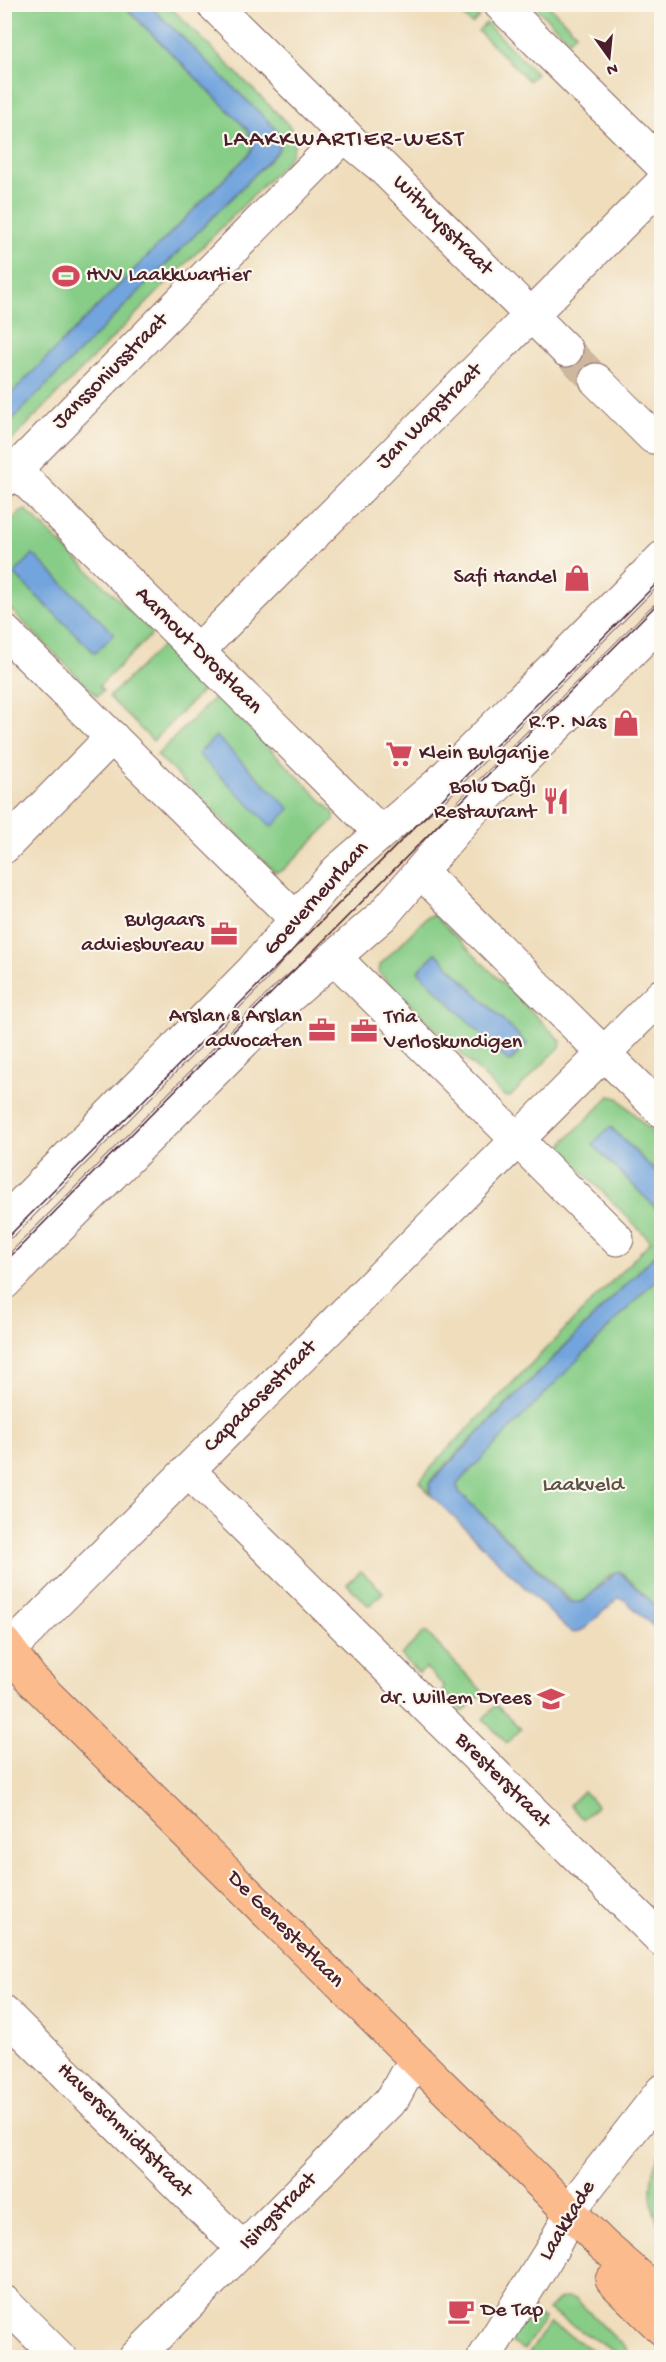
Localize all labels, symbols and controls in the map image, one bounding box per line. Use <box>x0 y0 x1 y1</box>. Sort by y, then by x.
north arrow <box>579 27 639 87</box>
text: N <box>604 58 619 79</box>
district label: LAAKKWARTIER-WEST <box>223 126 465 155</box>
street label: Withuysstraat <box>386 170 499 283</box>
sports icon: HVV Laakkwartier <box>51 261 81 291</box>
place label: HVV Laakkwartier <box>86 263 252 289</box>
street label: Janssoniusstraat <box>47 307 176 436</box>
street label: Jan Wapstraat <box>371 357 490 476</box>
shop icon: Safi Handel <box>562 563 592 593</box>
place label: Safi Handel <box>454 565 557 591</box>
street label: Aarnout Drostlaan <box>129 582 268 721</box>
shop icon: R.P. Nas <box>611 708 641 738</box>
place label: R.P. Nas <box>529 710 607 736</box>
supermarket icon: Klein Bulgarije <box>384 739 414 769</box>
place label: Klein Bulgarije <box>419 741 550 767</box>
place label: Bolu Dağı Restaurant <box>434 775 538 826</box>
restaurant icon: Bolu Dağı Restaurant <box>541 786 571 816</box>
street label: Goeverneurlaan <box>259 836 376 962</box>
place label: Bulgaars adviesbureau <box>81 908 205 959</box>
office icon: Bulgaars adviesbureau <box>209 919 239 949</box>
place label: Arslan & Arslan advocaten <box>169 1004 303 1055</box>
place label: Tria Verloskundigen <box>382 1005 523 1056</box>
office icon: Arslan & Arslan advocaten <box>307 1015 337 1045</box>
office icon: Tria Verloskundigen <box>349 1016 379 1046</box>
street label: Capadosestraat <box>199 1334 324 1459</box>
park label: Laakveld <box>542 1473 626 1499</box>
school or university icon: dr. Willem Drees <box>536 1684 566 1714</box>
place label: dr. Willem Drees <box>380 1686 532 1712</box>
street label: Bresterstraat <box>448 1727 557 1836</box>
street label: De Genestetlaan <box>220 1865 349 1994</box>
street label: Haverschmidtstraat <box>51 2058 199 2206</box>
street label: Isingstraat <box>235 2166 325 2256</box>
street label: Laakkade <box>534 2176 602 2266</box>
cafe icon: De Tap <box>446 2296 476 2326</box>
place label: De Tap <box>479 2298 544 2324</box>

